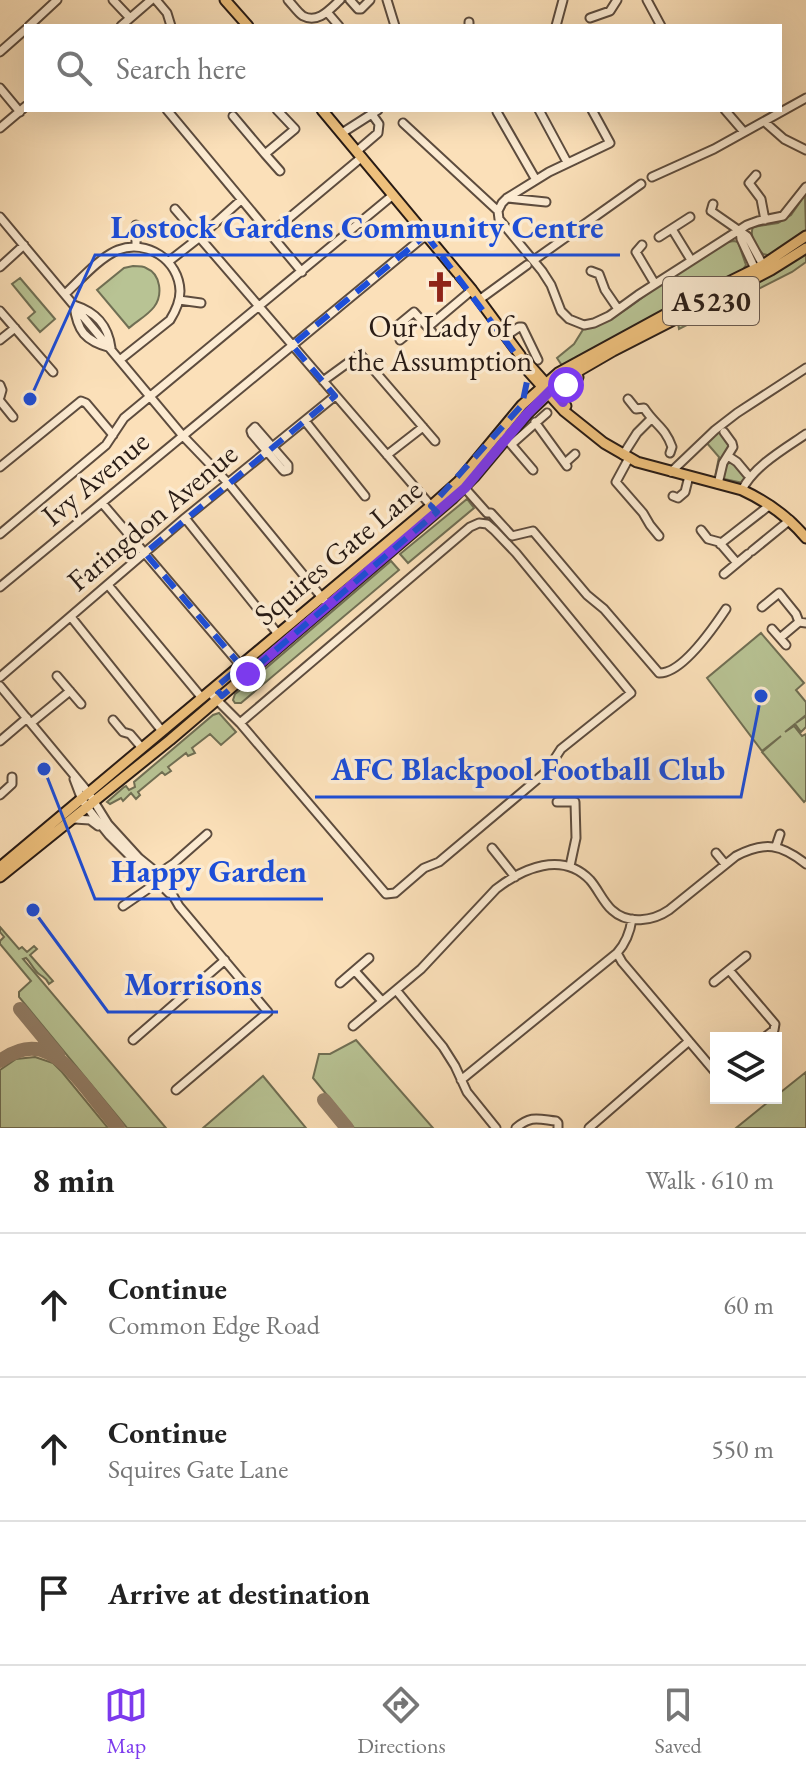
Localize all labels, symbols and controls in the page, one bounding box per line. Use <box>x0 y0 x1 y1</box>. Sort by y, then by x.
search box <box>24 24 782 112</box>
icon: search <box>52 46 96 90</box>
text: Search here <box>116 49 246 88</box>
callout: Lostock Gardens Community Centre <box>95 199 620 255</box>
text: Lostock Gardens Community Centre <box>111 206 603 248</box>
church icon: Our Lady of the Assumption <box>423 270 457 304</box>
road number: A5230 <box>663 277 759 325</box>
place label: Our Lady of the Assumption <box>348 307 533 380</box>
route start <box>548 367 584 403</box>
street label: Ivy Avenue <box>33 422 157 534</box>
street label: Faringdon Avenue <box>59 434 245 600</box>
street label: Squires Gate Lane <box>246 470 430 634</box>
route end <box>230 656 266 692</box>
callout: AFC Blackpool Football Club <box>315 741 741 797</box>
text: AFC Blackpool Football Club <box>330 748 725 790</box>
callout: Happy Garden <box>95 843 323 899</box>
text: Happy Garden <box>111 850 307 892</box>
callout: Morrisons <box>108 956 278 1012</box>
text: Morrisons <box>124 963 262 1005</box>
map controls <box>710 1032 782 1104</box>
button: layers <box>710 1032 782 1104</box>
text: 8 min <box>32 1158 115 1202</box>
text: Walk · 610 m <box>646 1163 774 1197</box>
text: Continue <box>108 1269 227 1308</box>
icon: ahead <box>32 1283 76 1327</box>
text: 60 m <box>724 1288 774 1322</box>
text: Common Edge Road <box>108 1308 320 1342</box>
text: Continue <box>108 1413 227 1452</box>
icon: ahead <box>32 1427 76 1471</box>
text: 550 m <box>711 1432 774 1466</box>
text: Squires Gate Lane <box>108 1452 288 1486</box>
icon: arrive <box>32 1571 76 1615</box>
text: Arrive at destination <box>108 1574 370 1613</box>
tab: Map <box>104 1683 148 1760</box>
tab: Directions <box>357 1683 446 1760</box>
tab: Saved <box>654 1683 702 1760</box>

